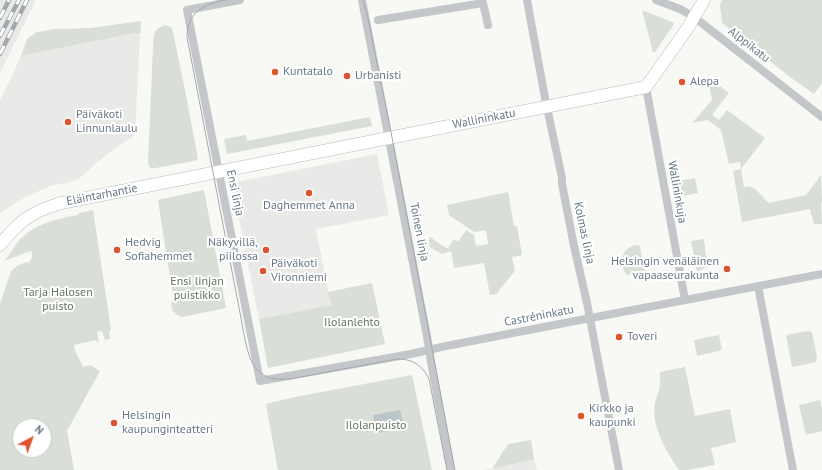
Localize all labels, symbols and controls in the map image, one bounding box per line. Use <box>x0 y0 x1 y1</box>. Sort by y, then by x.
street label: Alppikatu <box>725 24 773 66</box>
place label: Kuntatalo <box>283 65 333 79</box>
marker: Kuntatalo <box>270 67 280 77</box>
place label: Urbanisti <box>355 69 401 83</box>
marker: Urbanisti <box>342 71 352 81</box>
place label: Alepa <box>690 75 719 89</box>
marker: Alepa <box>677 77 687 87</box>
street label: Wallininkatu <box>451 106 517 132</box>
place label: Päiväkoti Linnunlaulu <box>76 108 137 136</box>
marker: Päiväkoti Linnunlaulu <box>63 117 73 127</box>
street label: Wallininkuja <box>664 160 690 224</box>
street label: Ensi linja <box>223 169 247 217</box>
street label: Eläintarhantie <box>65 181 139 209</box>
marker: Daghemmet Anna <box>304 188 314 198</box>
place label: Daghemmet Anna <box>263 199 355 213</box>
street label: Toinen linja <box>406 201 432 263</box>
street label: Kolmas linja <box>570 201 598 265</box>
place label: Hedvig Sofiahemmet <box>125 236 193 264</box>
place label: Näkyvillä, piilossa <box>208 236 258 264</box>
marker: Hedvig Sofiahemmet <box>112 245 122 255</box>
marker: Näkyvillä, piilossa <box>261 245 271 255</box>
place label: Helsingin venäläinen vapaaseurakunta <box>611 255 719 283</box>
place label: Päiväkoti Vironniemi <box>271 257 327 285</box>
marker: Helsingin venäläinen vapaaseurakunta <box>722 264 732 274</box>
marker: Päiväkoti Vironniemi <box>258 266 268 276</box>
park label: Ensi linjan puistikko <box>170 275 224 303</box>
park label: Tarja Halosen puisto <box>23 286 93 314</box>
street label: Castréninkatu <box>503 302 575 330</box>
park label: Ilolanlehto <box>324 316 380 330</box>
place label: Toveri <box>627 330 657 344</box>
marker: Toveri <box>614 332 624 342</box>
place label: Kirkko ja kaupunki <box>589 402 636 430</box>
place label: Helsingin kaupunginteatteri <box>122 409 213 437</box>
marker: Kirkko ja kaupunki <box>576 411 586 421</box>
north arrow <box>12 418 52 458</box>
marker: Helsingin kaupunginteatteri <box>109 418 119 428</box>
park label: Ilolanpuisto <box>345 419 407 433</box>
text: N <box>32 422 47 437</box>

